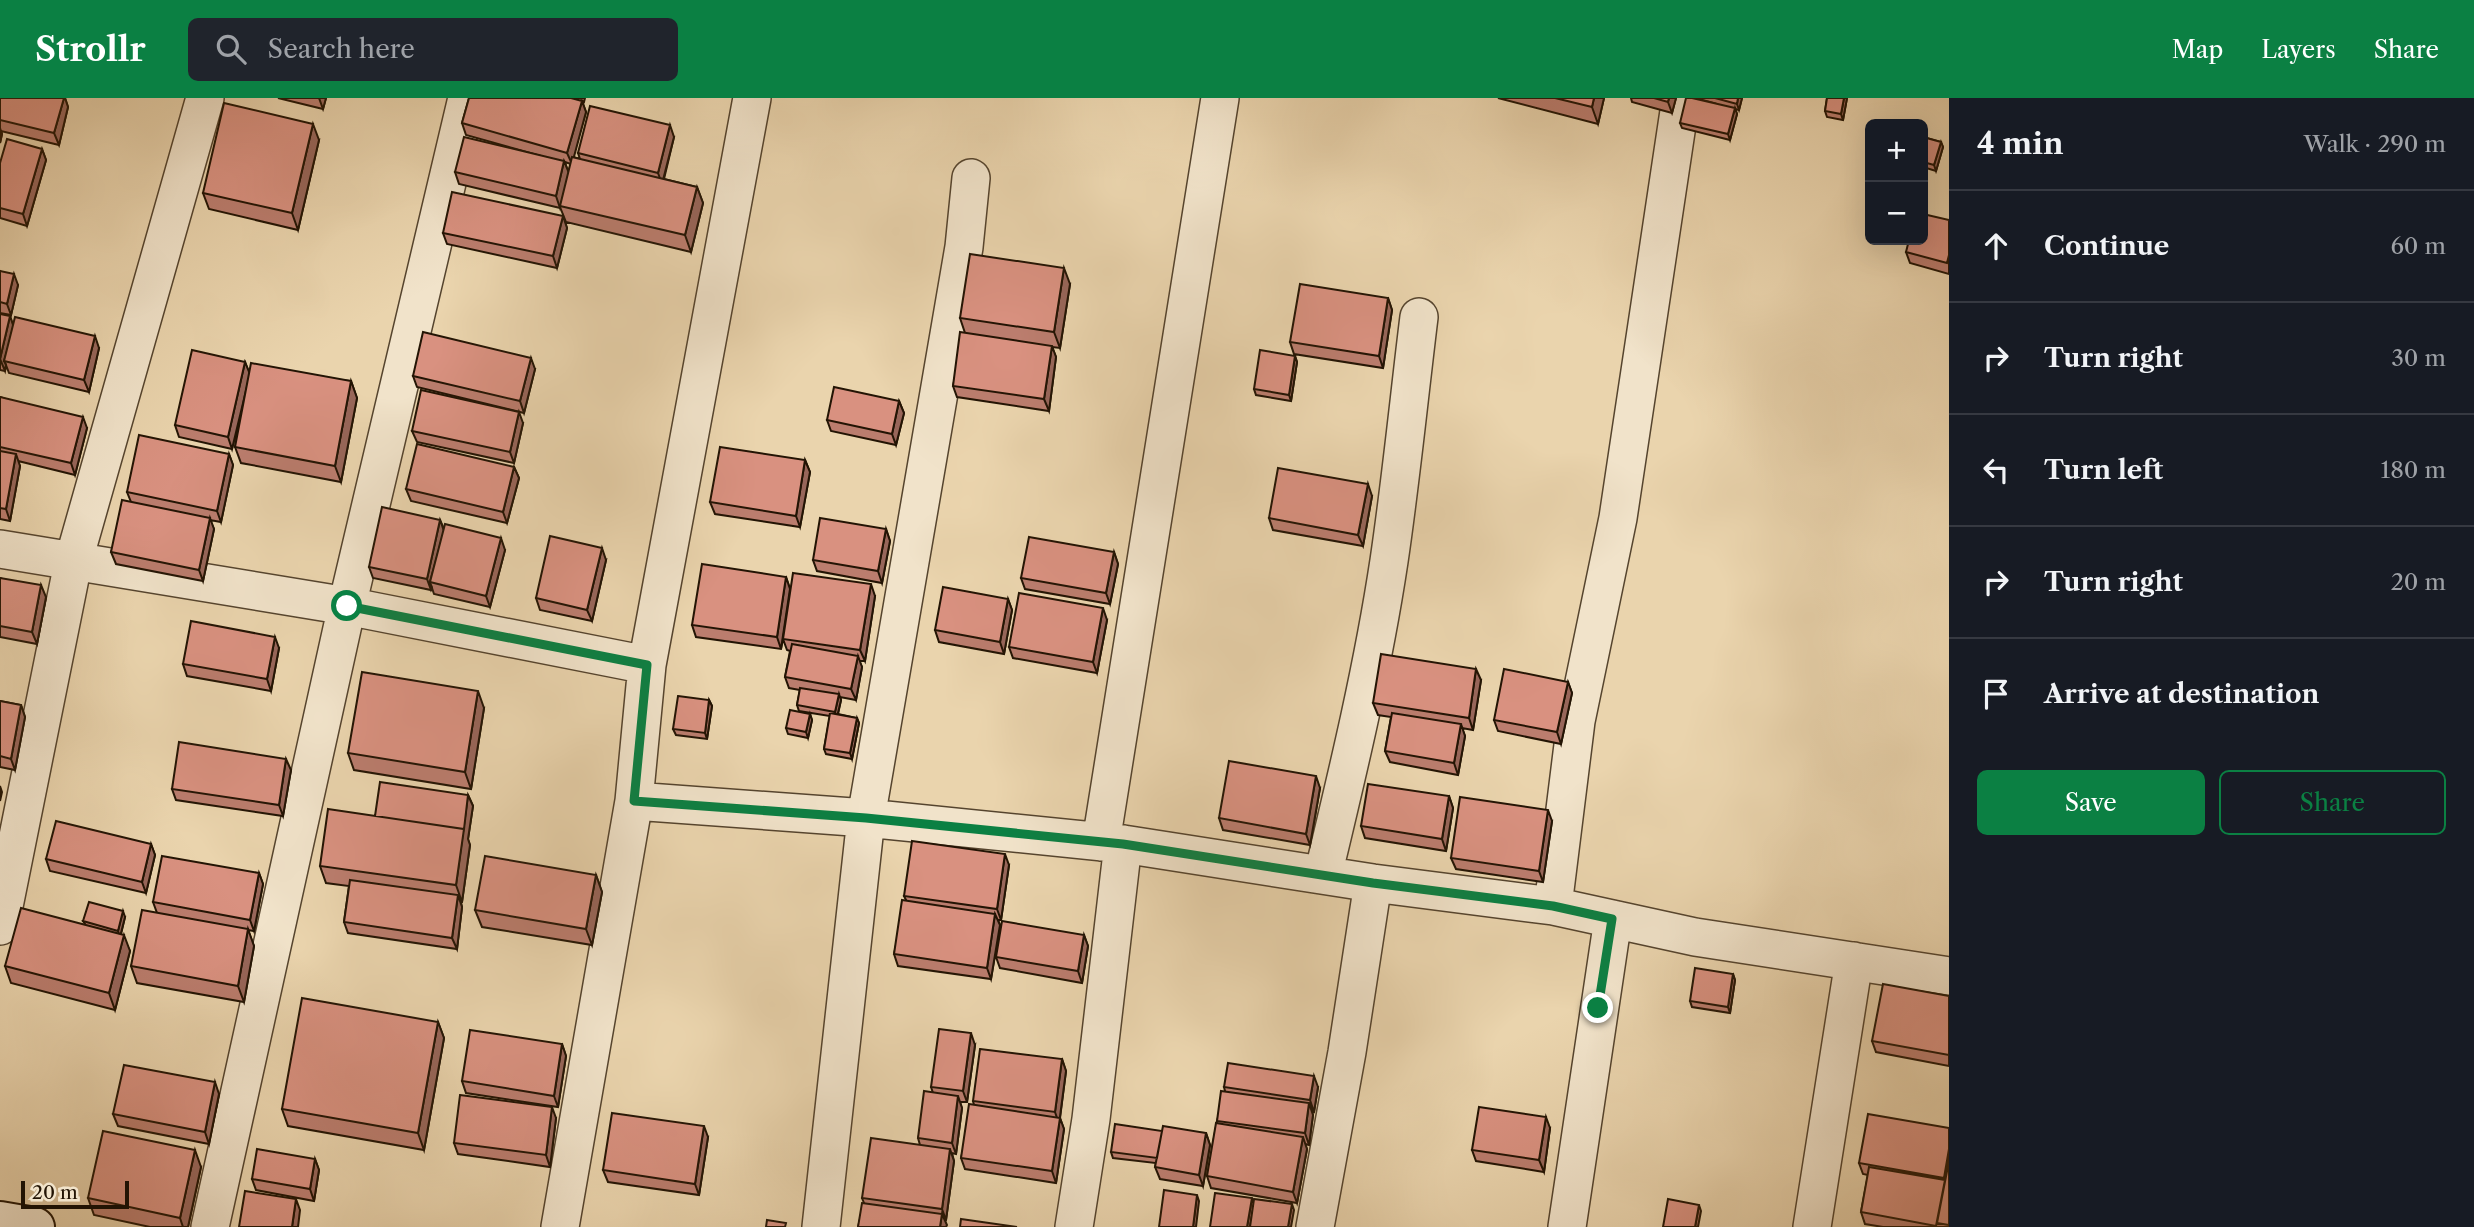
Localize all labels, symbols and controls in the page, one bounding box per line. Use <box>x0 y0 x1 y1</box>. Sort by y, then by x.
search box <box>188 18 678 81</box>
text: Strollr <box>35 29 146 70</box>
icon: search <box>212 30 250 68</box>
text: Search here <box>268 33 415 65</box>
text: Map <box>2172 35 2223 64</box>
text: Layers <box>2261 35 2336 64</box>
text: Share <box>2374 35 2439 64</box>
map controls <box>1865 119 1928 245</box>
button: + <box>1865 119 1928 182</box>
text: 4 min <box>1977 125 2063 162</box>
text: Walk · 290 m <box>2304 130 2446 158</box>
button: − <box>1865 182 1928 245</box>
icon: ahead <box>1977 227 2015 265</box>
text: Continue <box>2044 230 2169 262</box>
text: 60 m <box>2390 232 2446 260</box>
icon: right <box>1977 339 2015 377</box>
text: Turn right <box>2044 342 2183 374</box>
text: 30 m <box>2391 344 2446 372</box>
icon: left <box>1977 451 2015 489</box>
text: Turn left <box>2044 454 2163 486</box>
text: 180 m <box>2381 456 2446 484</box>
icon: right <box>1977 563 2015 601</box>
text: Turn right <box>2044 566 2183 598</box>
text: 20 m <box>2391 568 2446 596</box>
route start <box>331 590 362 621</box>
icon: arrive <box>1977 675 2015 713</box>
text: Arrive at destination <box>2044 678 2319 710</box>
button: Save <box>1977 770 2205 835</box>
button: Share <box>2219 770 2446 835</box>
route end <box>1582 992 1613 1023</box>
scale bar <box>21 1178 130 1210</box>
text: 20 m <box>32 1181 78 1204</box>

